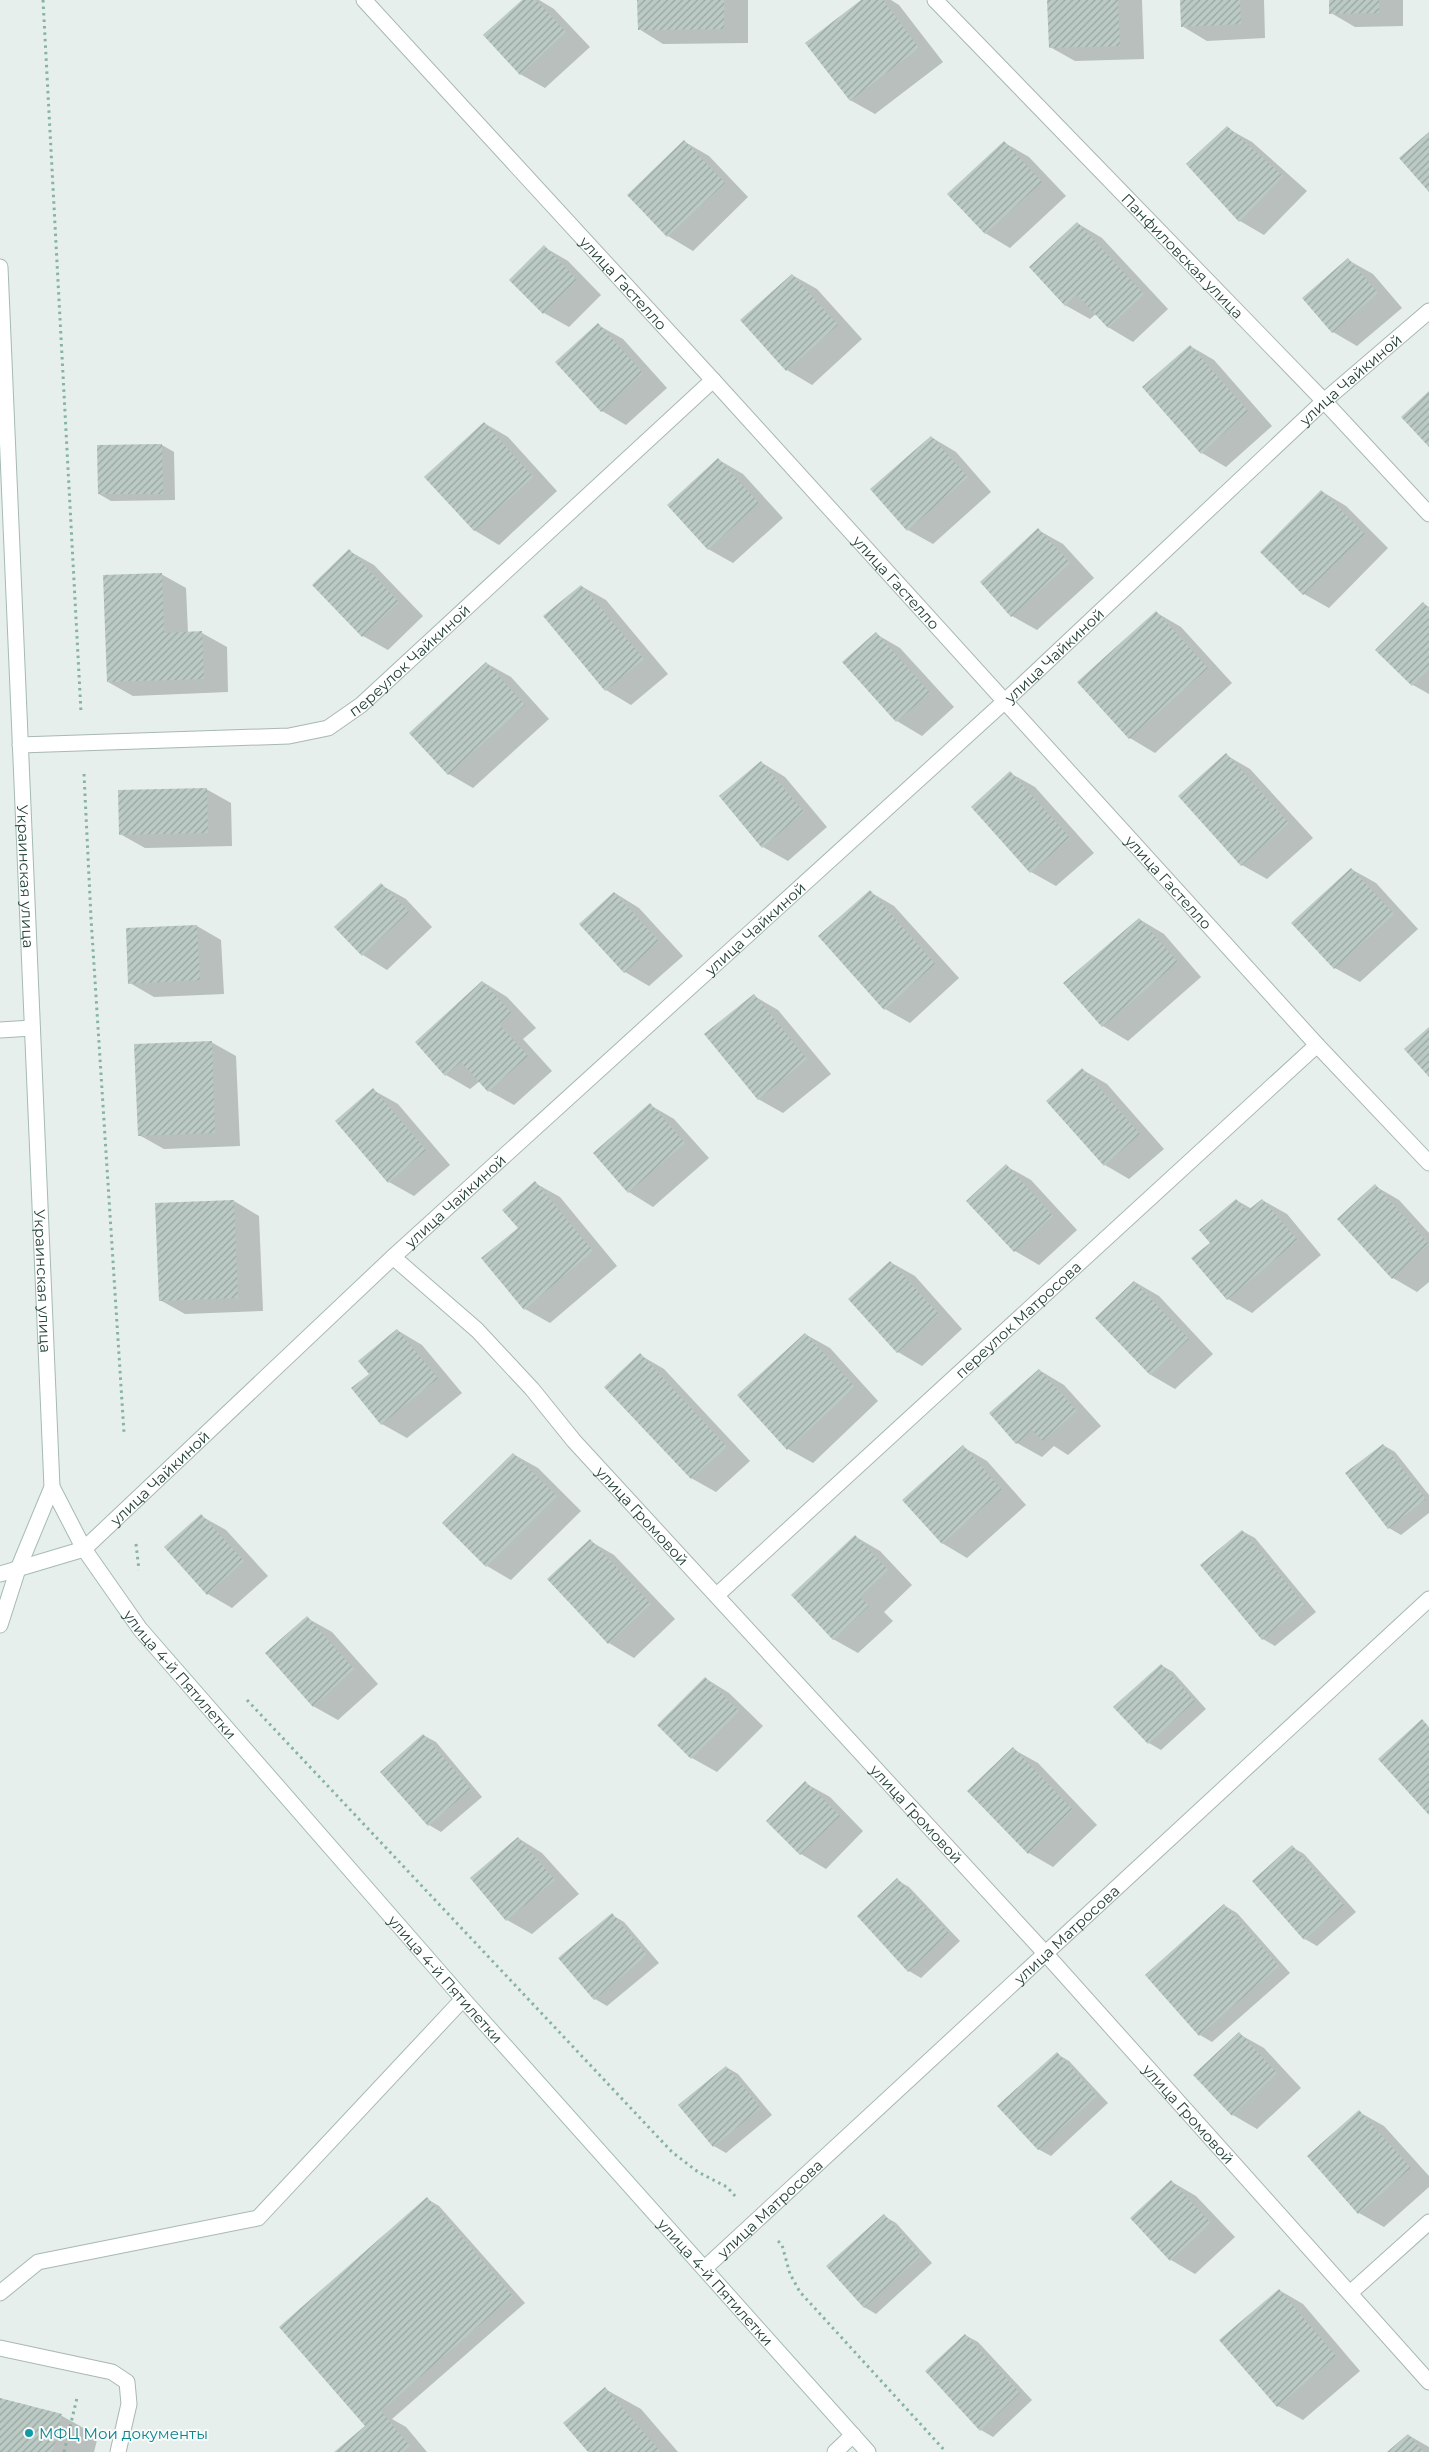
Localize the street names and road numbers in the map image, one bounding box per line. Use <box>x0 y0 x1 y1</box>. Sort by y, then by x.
street label: Панфиловская улица <box>1118 189 1248 322</box>
street label: улица Гастелло <box>575 231 671 334</box>
street label: улица Чайкиной <box>1294 329 1405 430</box>
street label: улица Гастелло <box>848 530 944 633</box>
street label: переулок Чайкиной <box>345 600 474 720</box>
street label: улица Чайкиной <box>999 604 1108 707</box>
street label: Украинская улица <box>13 804 39 949</box>
street label: улица Гастелло <box>1121 830 1216 933</box>
street label: улица Чайкиной <box>700 878 809 980</box>
street label: улица Чайкиной <box>400 1150 509 1252</box>
street label: Украинская улица <box>31 1209 56 1353</box>
street label: переулок Матросова <box>951 1257 1085 1382</box>
street label: улица Чайкиной <box>105 1426 213 1530</box>
street label: улица Громовой <box>592 1461 693 1569</box>
street label: улица 4-й Пятилетки <box>119 1605 241 1743</box>
street label: улица Громовой <box>866 1759 967 1867</box>
street label: улица Матросова <box>1009 1881 1123 1988</box>
street label: улица 4-й Пятилетки <box>384 1910 507 2047</box>
street label: улица Громовой <box>1138 2059 1238 2168</box>
street label: улица Матросова <box>712 2155 826 2262</box>
street label: улица 4-й Пятилетки <box>653 2214 778 2349</box>

